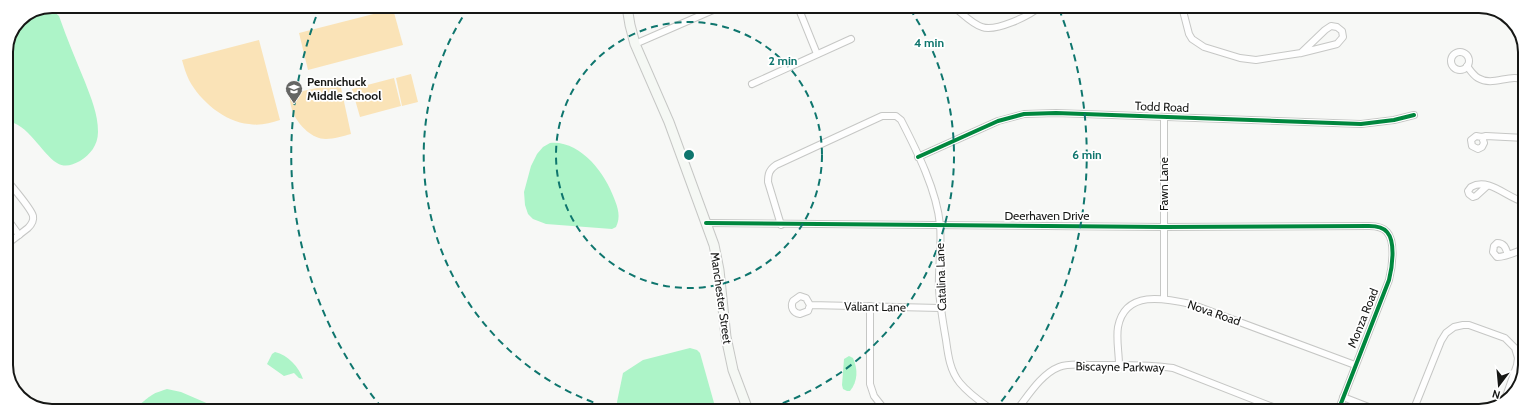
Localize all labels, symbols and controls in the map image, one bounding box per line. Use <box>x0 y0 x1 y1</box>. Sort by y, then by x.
text: 4 min <box>914 35 944 50</box>
text: 2 min <box>769 53 797 68</box>
place label: Pennichuck Middle School <box>307 74 381 103</box>
school or university icon: Pennichuck Middle School <box>284 79 304 104</box>
street label: Todd Road <box>1135 98 1189 115</box>
text: 6 min <box>1072 147 1102 162</box>
centre of rings <box>682 148 696 162</box>
street label: Fawn Lane <box>1156 157 1171 211</box>
street label: Deerhaven Drive <box>1004 208 1090 223</box>
street label: Catalina Lane <box>932 243 949 311</box>
street label: Manchester Street <box>708 251 735 345</box>
street label: Monza Road <box>1344 286 1381 350</box>
street label: Nova Road <box>1186 296 1243 329</box>
street label: Valiant Lane <box>844 298 906 315</box>
street label: Biscayne Parkway <box>1075 358 1165 375</box>
north arrow <box>1479 365 1519 405</box>
text: N <box>1491 387 1502 402</box>

